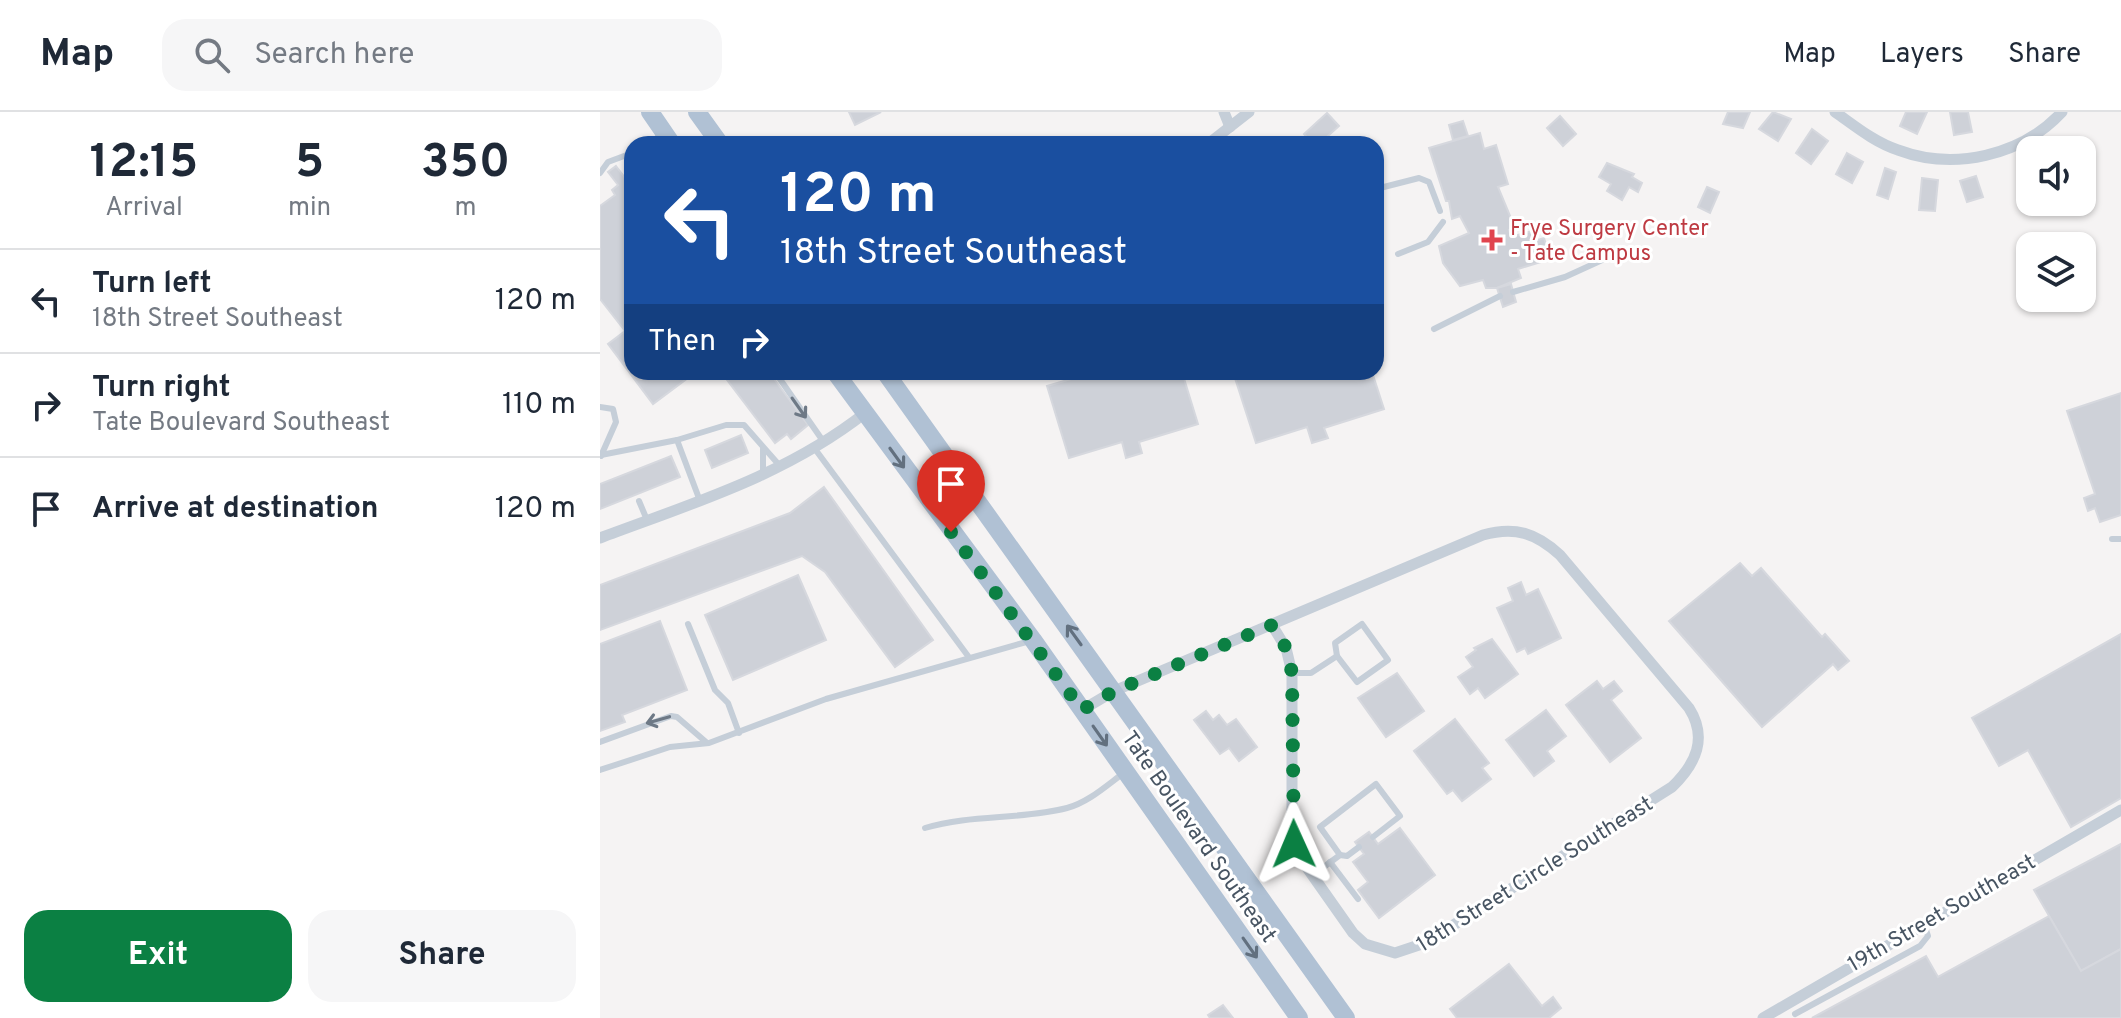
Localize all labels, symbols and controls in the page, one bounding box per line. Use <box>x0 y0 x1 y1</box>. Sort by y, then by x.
search box <box>162 19 722 91</box>
text: Map <box>40 31 114 80</box>
icon: search <box>190 33 234 77</box>
text: Search here <box>254 37 414 74</box>
text: Map <box>1783 37 1836 73</box>
text: Layers <box>1880 37 1964 73</box>
text: Share <box>2008 37 2081 73</box>
text: 12:15 <box>90 134 198 194</box>
text: 5 <box>295 134 324 194</box>
text: 350 <box>421 134 510 194</box>
map controls <box>2016 136 2096 312</box>
button: sound <box>2016 136 2096 216</box>
text: 120 m <box>780 162 937 232</box>
icon: left <box>648 168 752 272</box>
text: Arrival <box>105 192 183 225</box>
text: min <box>288 192 331 225</box>
text: m <box>455 192 477 225</box>
place label: Frye Surgery Center - Tate Campus <box>1510 216 1709 268</box>
marker: Frye Surgery Center - Tate Campus <box>1481 229 1503 251</box>
text: 18th Street Southeast <box>780 231 1127 277</box>
button: layers <box>2016 232 2096 312</box>
text: Turn left <box>92 266 212 303</box>
icon: left <box>24 279 68 323</box>
text: 120 m <box>495 283 576 320</box>
text: 18th Street Southeast <box>92 303 343 336</box>
icon: right <box>732 320 776 364</box>
text: Then <box>648 324 716 361</box>
text: Turn right <box>92 370 230 407</box>
icon: right <box>24 383 68 427</box>
text: 110 m <box>502 387 576 424</box>
one-way arrow <box>791 396 807 418</box>
text: Tate Boulevard Southeast <box>92 407 390 440</box>
one-way arrow <box>888 447 905 468</box>
pin <box>917 450 985 532</box>
icon: arrive <box>929 462 973 506</box>
icon: arrive <box>24 487 68 531</box>
text: Arrive at destination <box>92 491 378 528</box>
text: 120 m <box>495 491 576 528</box>
one-way arrow <box>1066 625 1083 646</box>
one-way arrow <box>645 713 671 728</box>
one-way arrow <box>1092 724 1108 746</box>
street label: Tate Boulevard Southeast <box>1115 726 1281 948</box>
street label: 18th Street Circle Southeast <box>1412 791 1659 959</box>
position arrow <box>1252 802 1336 886</box>
street label: 19th Street Southeast <box>1844 849 2041 979</box>
button: Exit <box>24 910 292 1002</box>
button: Share <box>308 910 576 1002</box>
one-way arrow <box>1242 937 1258 959</box>

